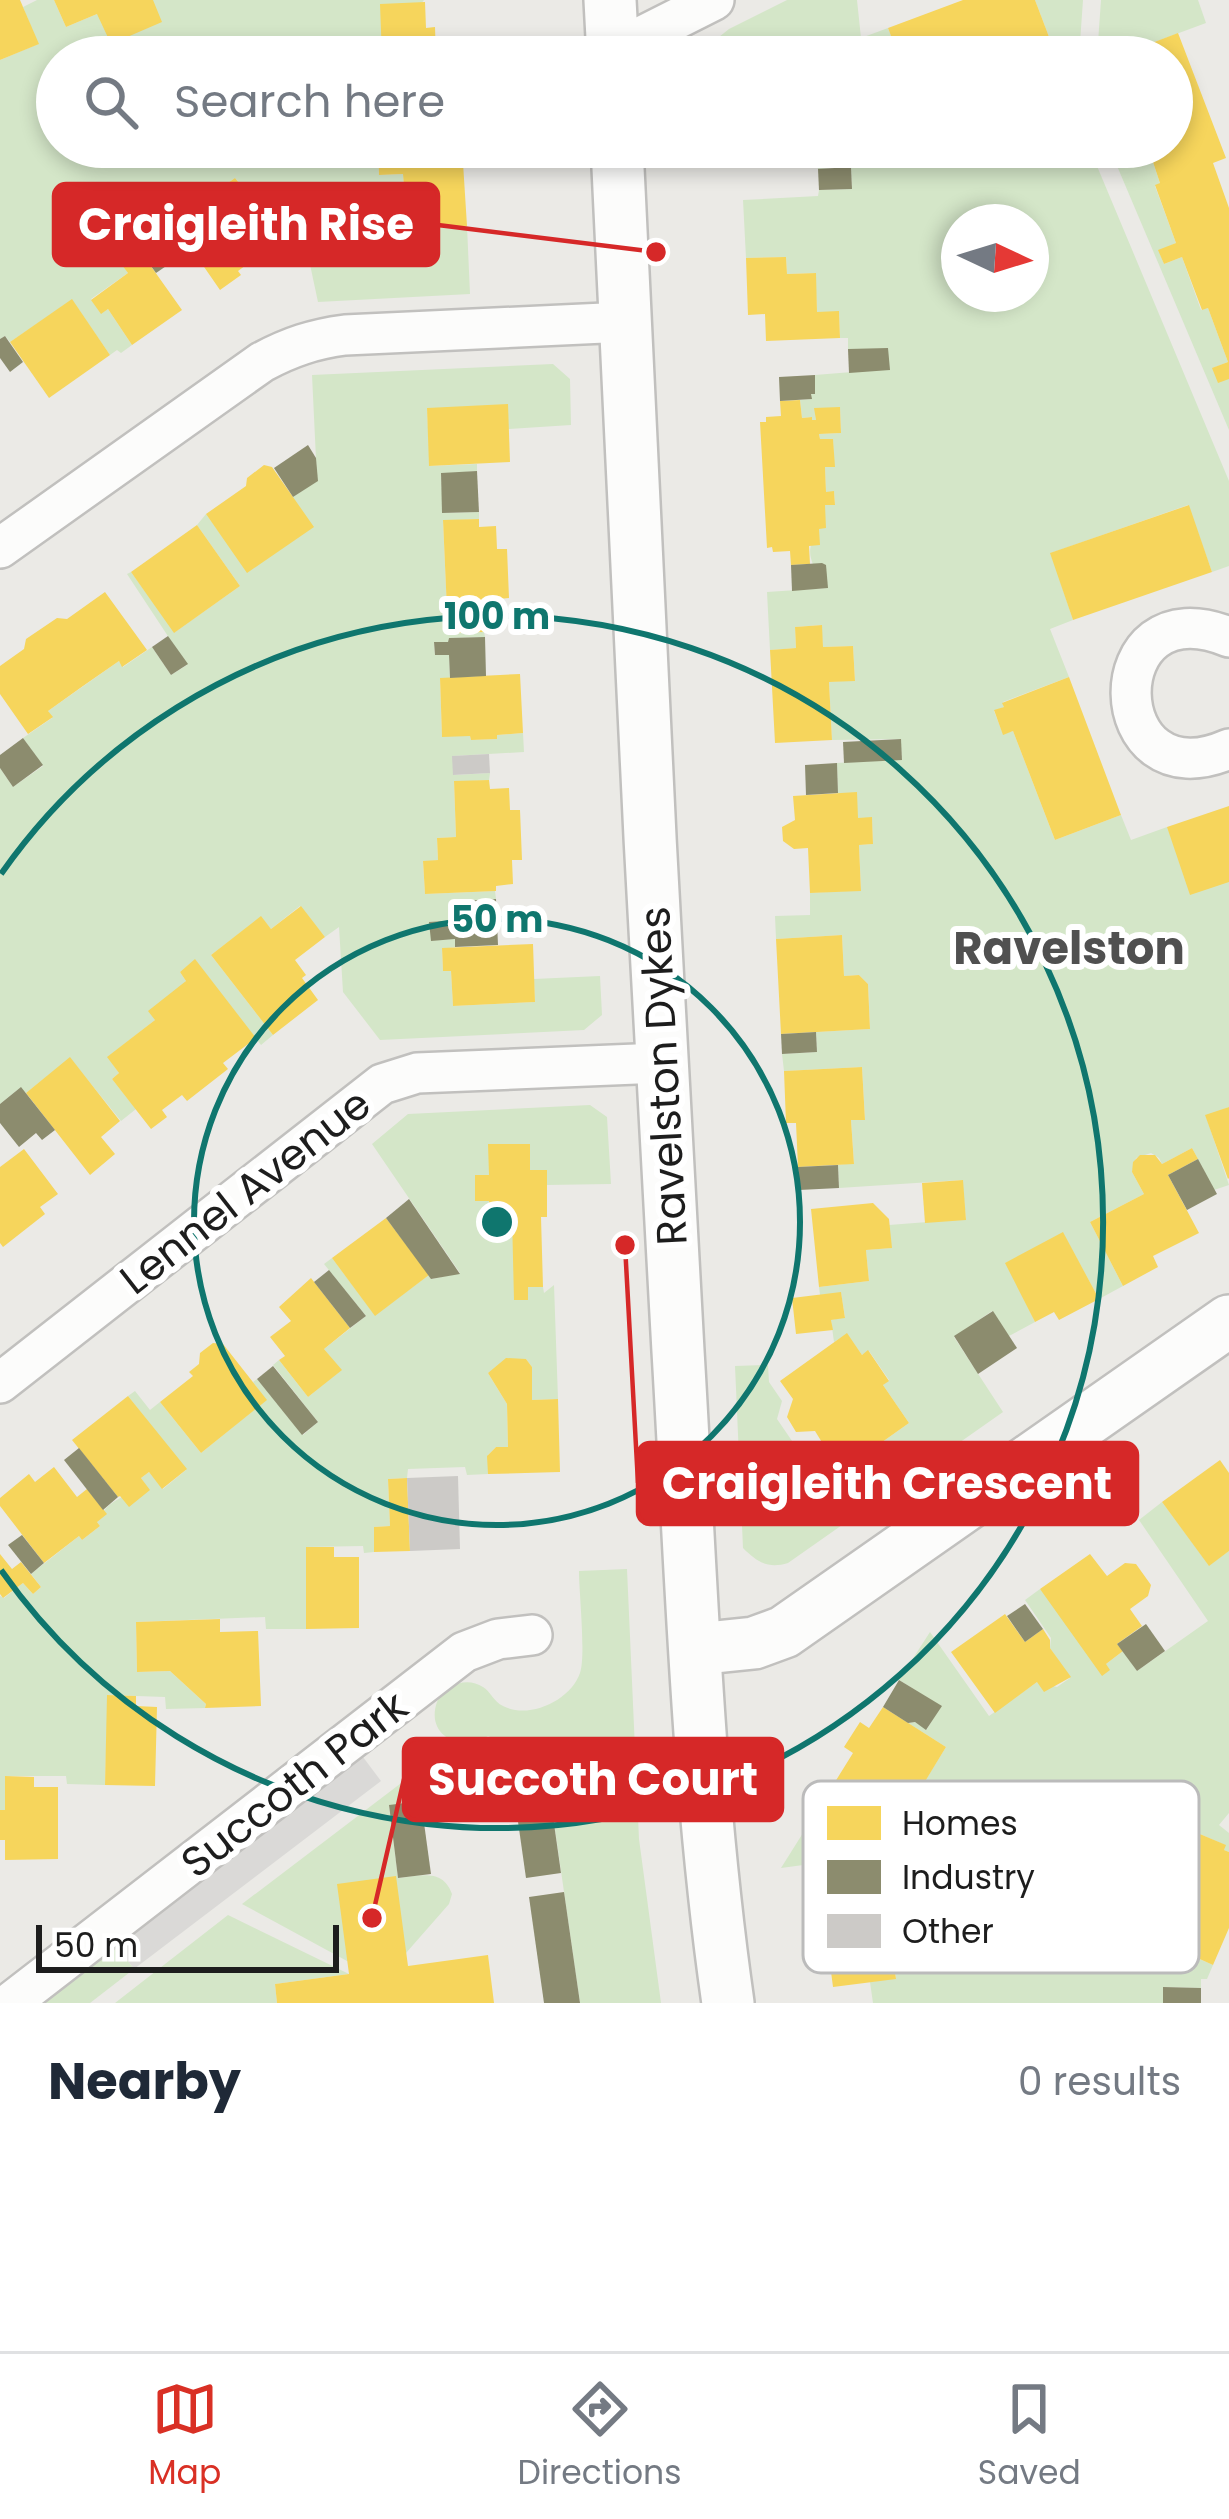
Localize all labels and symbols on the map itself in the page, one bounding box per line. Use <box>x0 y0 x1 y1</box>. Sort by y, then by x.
callout: Craigleith Rise <box>54 184 438 265</box>
text: Craigleith Rise <box>78 193 414 256</box>
north arrow <box>941 204 1049 312</box>
text: 100 m <box>444 591 550 642</box>
text: 50 m <box>451 894 543 945</box>
street label: Ravelston Dykes <box>625 905 702 1247</box>
district label: Ravelston <box>953 917 1185 980</box>
street label: Lennel Avenue <box>108 1075 383 1308</box>
centre of rings <box>476 1201 518 1243</box>
callout: Craigleith Crescent <box>638 1443 1137 1524</box>
text: Craigleith Crescent <box>662 1452 1112 1515</box>
street label: Succoth Park <box>169 1677 420 1892</box>
callout: Succoth Court <box>404 1739 782 1820</box>
text: Succoth Court <box>428 1748 758 1811</box>
legend <box>803 1781 1199 1973</box>
text: Homes <box>902 1800 1018 1847</box>
text: Industry <box>902 1854 1035 1901</box>
text: Other <box>902 1908 994 1955</box>
scale bar <box>36 1919 339 1972</box>

